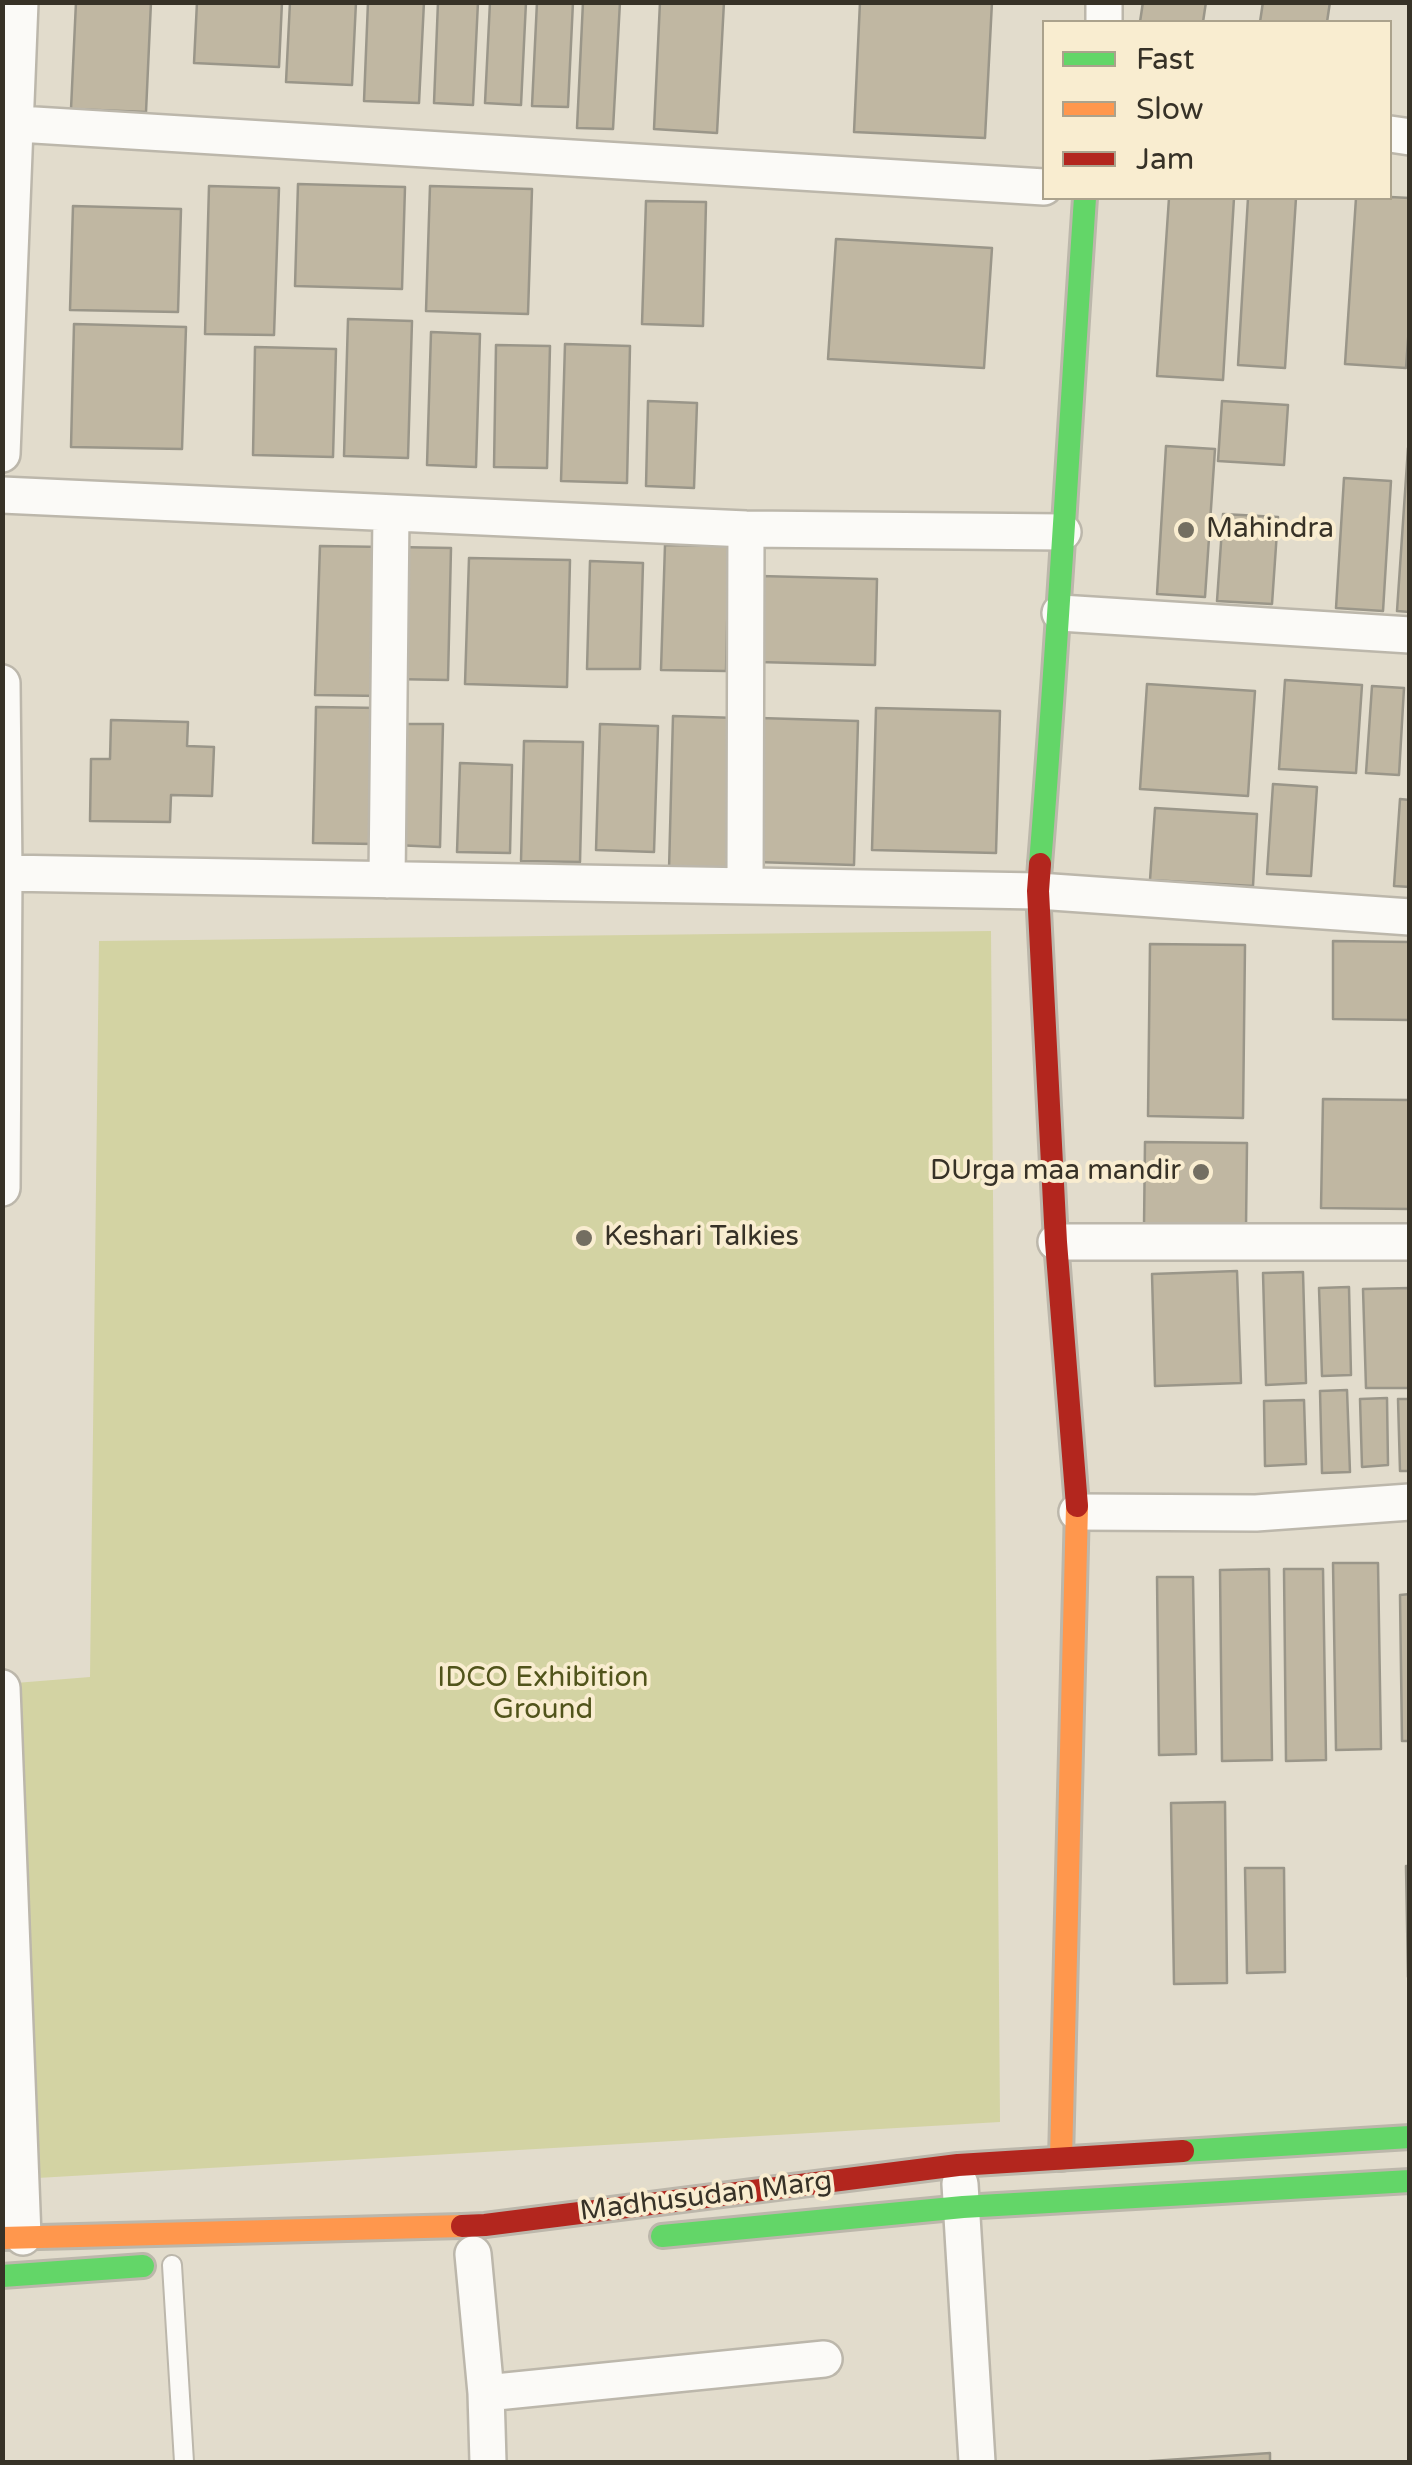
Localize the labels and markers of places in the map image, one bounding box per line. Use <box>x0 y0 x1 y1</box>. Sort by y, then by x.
place label: Mahindra <box>1206 513 1334 547</box>
marker: Mahindra <box>1175 519 1197 541</box>
place label: DUrga maa mandir <box>930 1155 1181 1189</box>
marker: DUrga maa mandir <box>1190 1161 1212 1183</box>
place label: Keshari Talkies <box>604 1221 799 1255</box>
marker: Keshari Talkies <box>573 1227 595 1249</box>

